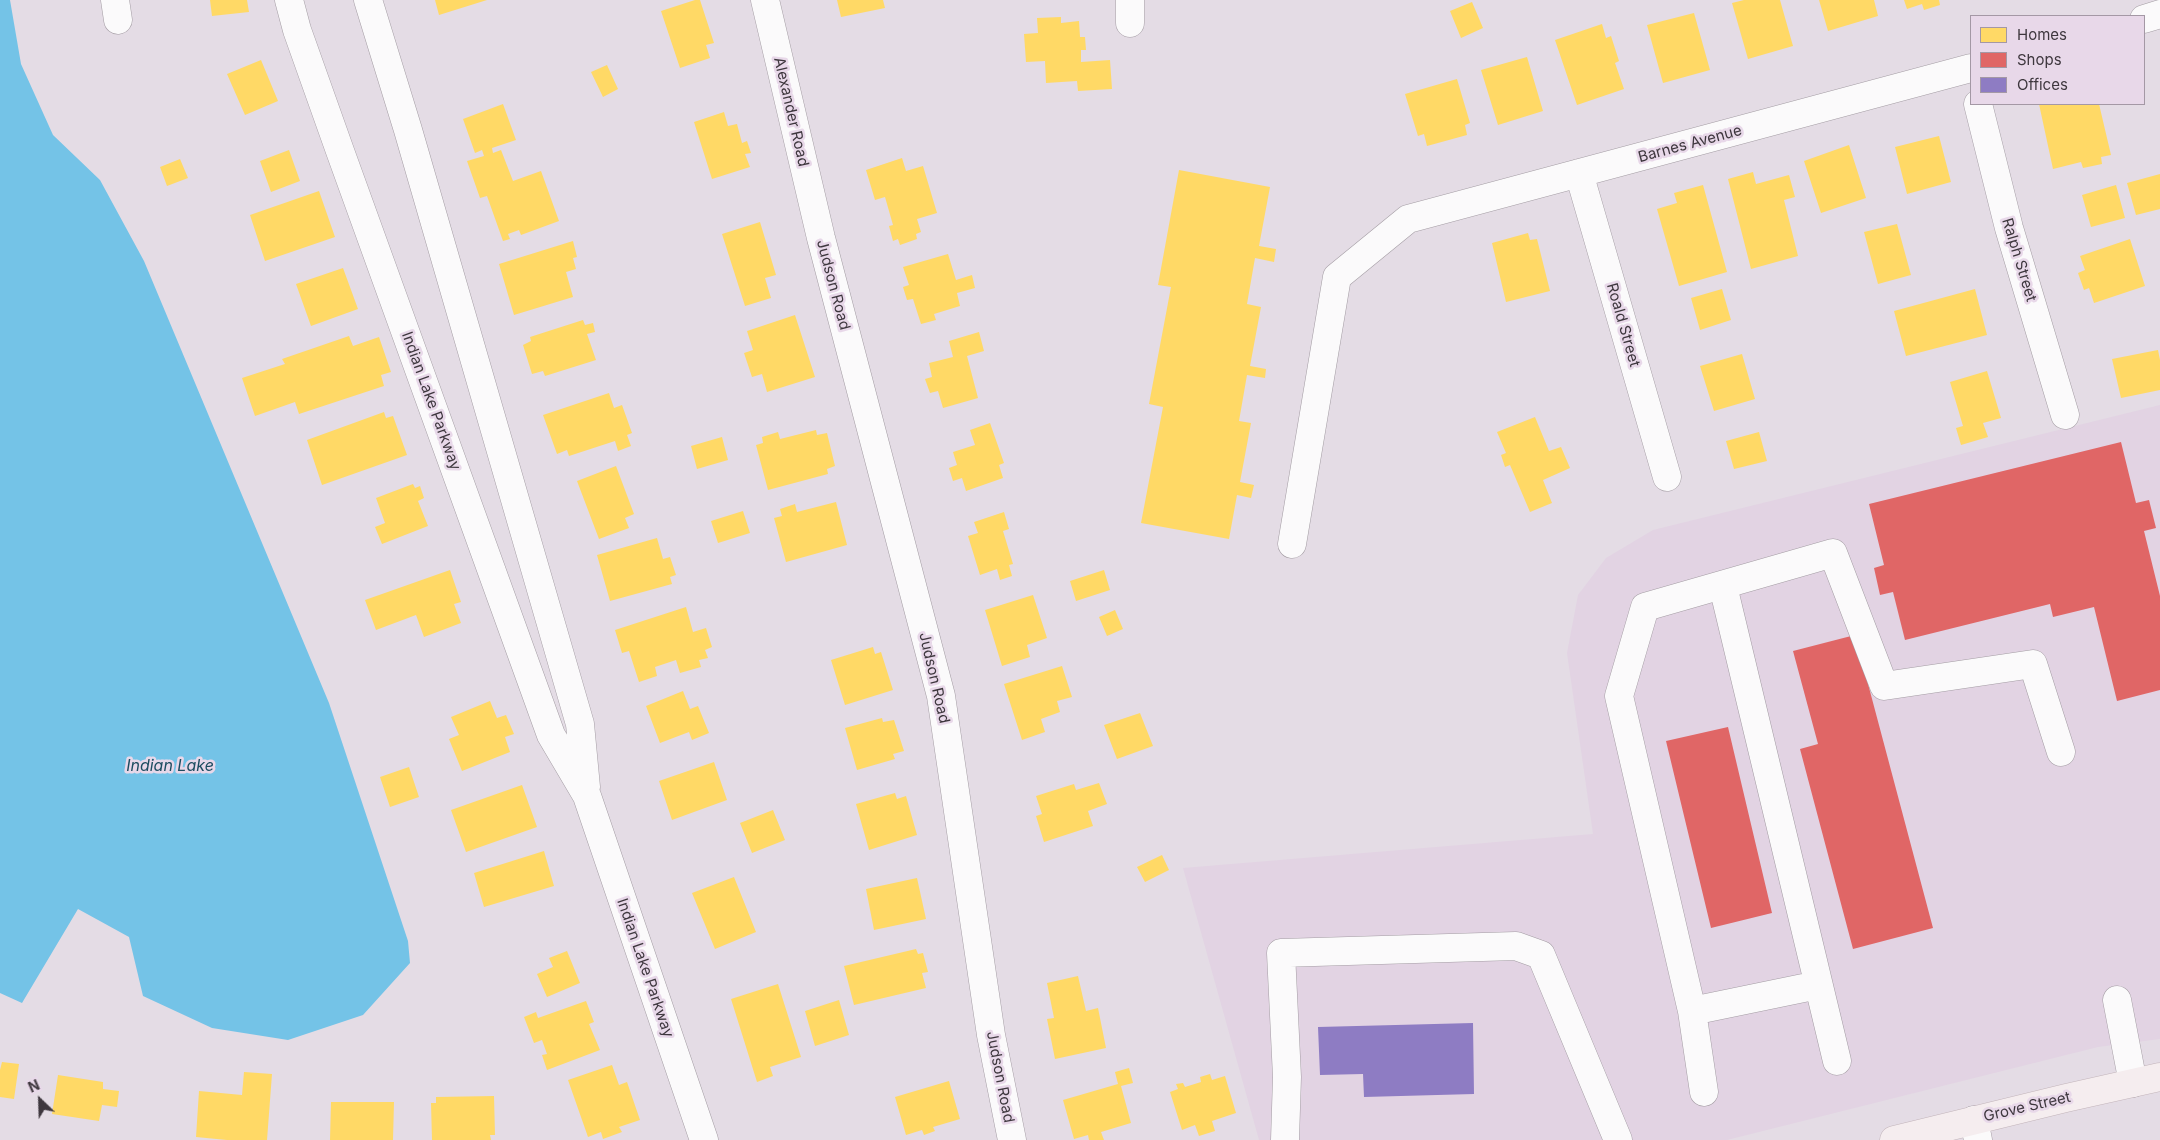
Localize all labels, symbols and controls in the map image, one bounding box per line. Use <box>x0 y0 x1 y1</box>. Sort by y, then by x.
legend <box>1970 15 2145 105</box>
text: Homes <box>2017 25 2067 44</box>
text: Shops <box>2017 50 2062 69</box>
street label: Alexander Road <box>770 55 812 169</box>
text: Offices <box>2017 75 2068 94</box>
street label: Barnes Avenue <box>1636 122 1744 166</box>
street label: Ralph Street <box>1998 216 2040 304</box>
street label: Judson Road <box>812 238 854 332</box>
street label: Roald Street <box>1602 281 1644 369</box>
street label: Indian Lake Parkway <box>398 329 464 473</box>
street label: Judson Road <box>915 631 953 725</box>
water label: Indian Lake <box>126 756 214 776</box>
street label: Indian Lake Parkway <box>613 896 677 1040</box>
street label: Judson Road <box>982 1030 1018 1124</box>
north arrow <box>15 1075 65 1125</box>
text: N <box>25 1076 42 1096</box>
street label: Grove Street <box>1982 1088 2072 1126</box>

